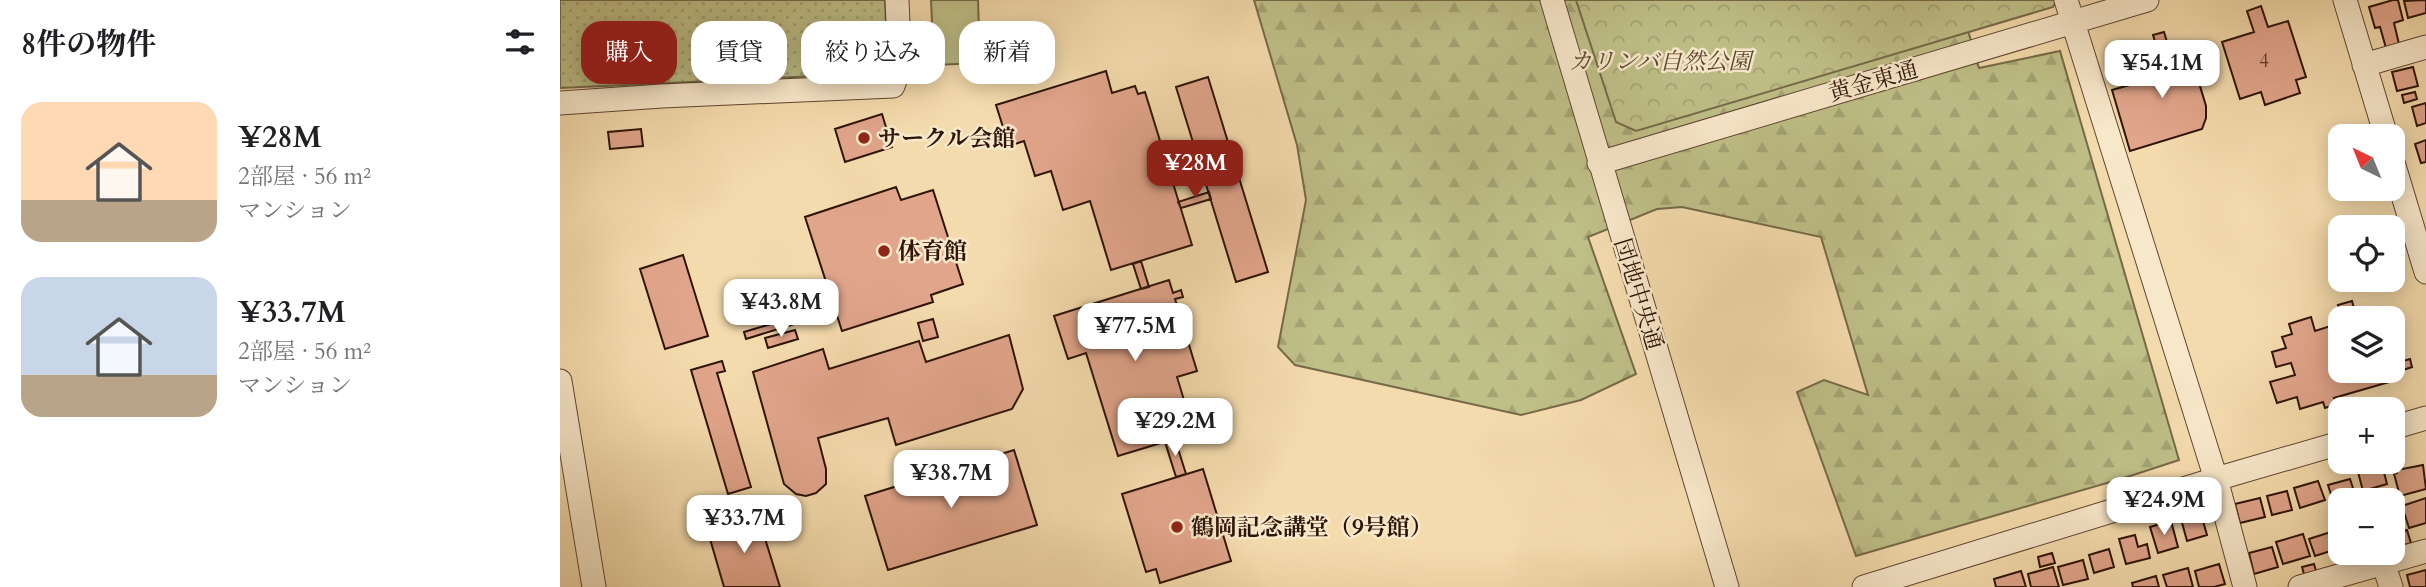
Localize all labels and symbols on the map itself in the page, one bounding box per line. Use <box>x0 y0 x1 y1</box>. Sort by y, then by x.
pin: ¥54.1M <box>2105 41 2219 100</box>
park label: カリンバ自然公園 <box>1569 46 1755 77</box>
house number: 4 <box>2259 48 2269 74</box>
street label: 黄金東通 <box>1825 54 1922 109</box>
place label: サークル会館 <box>878 123 1015 154</box>
north arrow <box>2328 124 2404 201</box>
marker: サークル会館 <box>856 130 872 146</box>
pin: ¥28M <box>1154 140 1236 200</box>
street label: 団地中央通 <box>1607 235 1670 354</box>
place label: 体育館 <box>898 236 967 267</box>
marker: 体育館 <box>876 243 892 259</box>
pin: ¥43.8M <box>724 280 838 339</box>
pin: ¥77.5M <box>1078 304 1192 363</box>
pin: ¥29.2M <box>1118 398 1232 458</box>
pin: ¥38.7M <box>894 450 1008 510</box>
pin: ¥24.9M <box>2107 477 2221 537</box>
pin: ¥33.7M <box>687 496 801 555</box>
place label: 鶴岡記念講堂（9号館） <box>1191 512 1433 543</box>
marker: 鶴岡記念講堂（9号館） <box>1169 519 1185 535</box>

